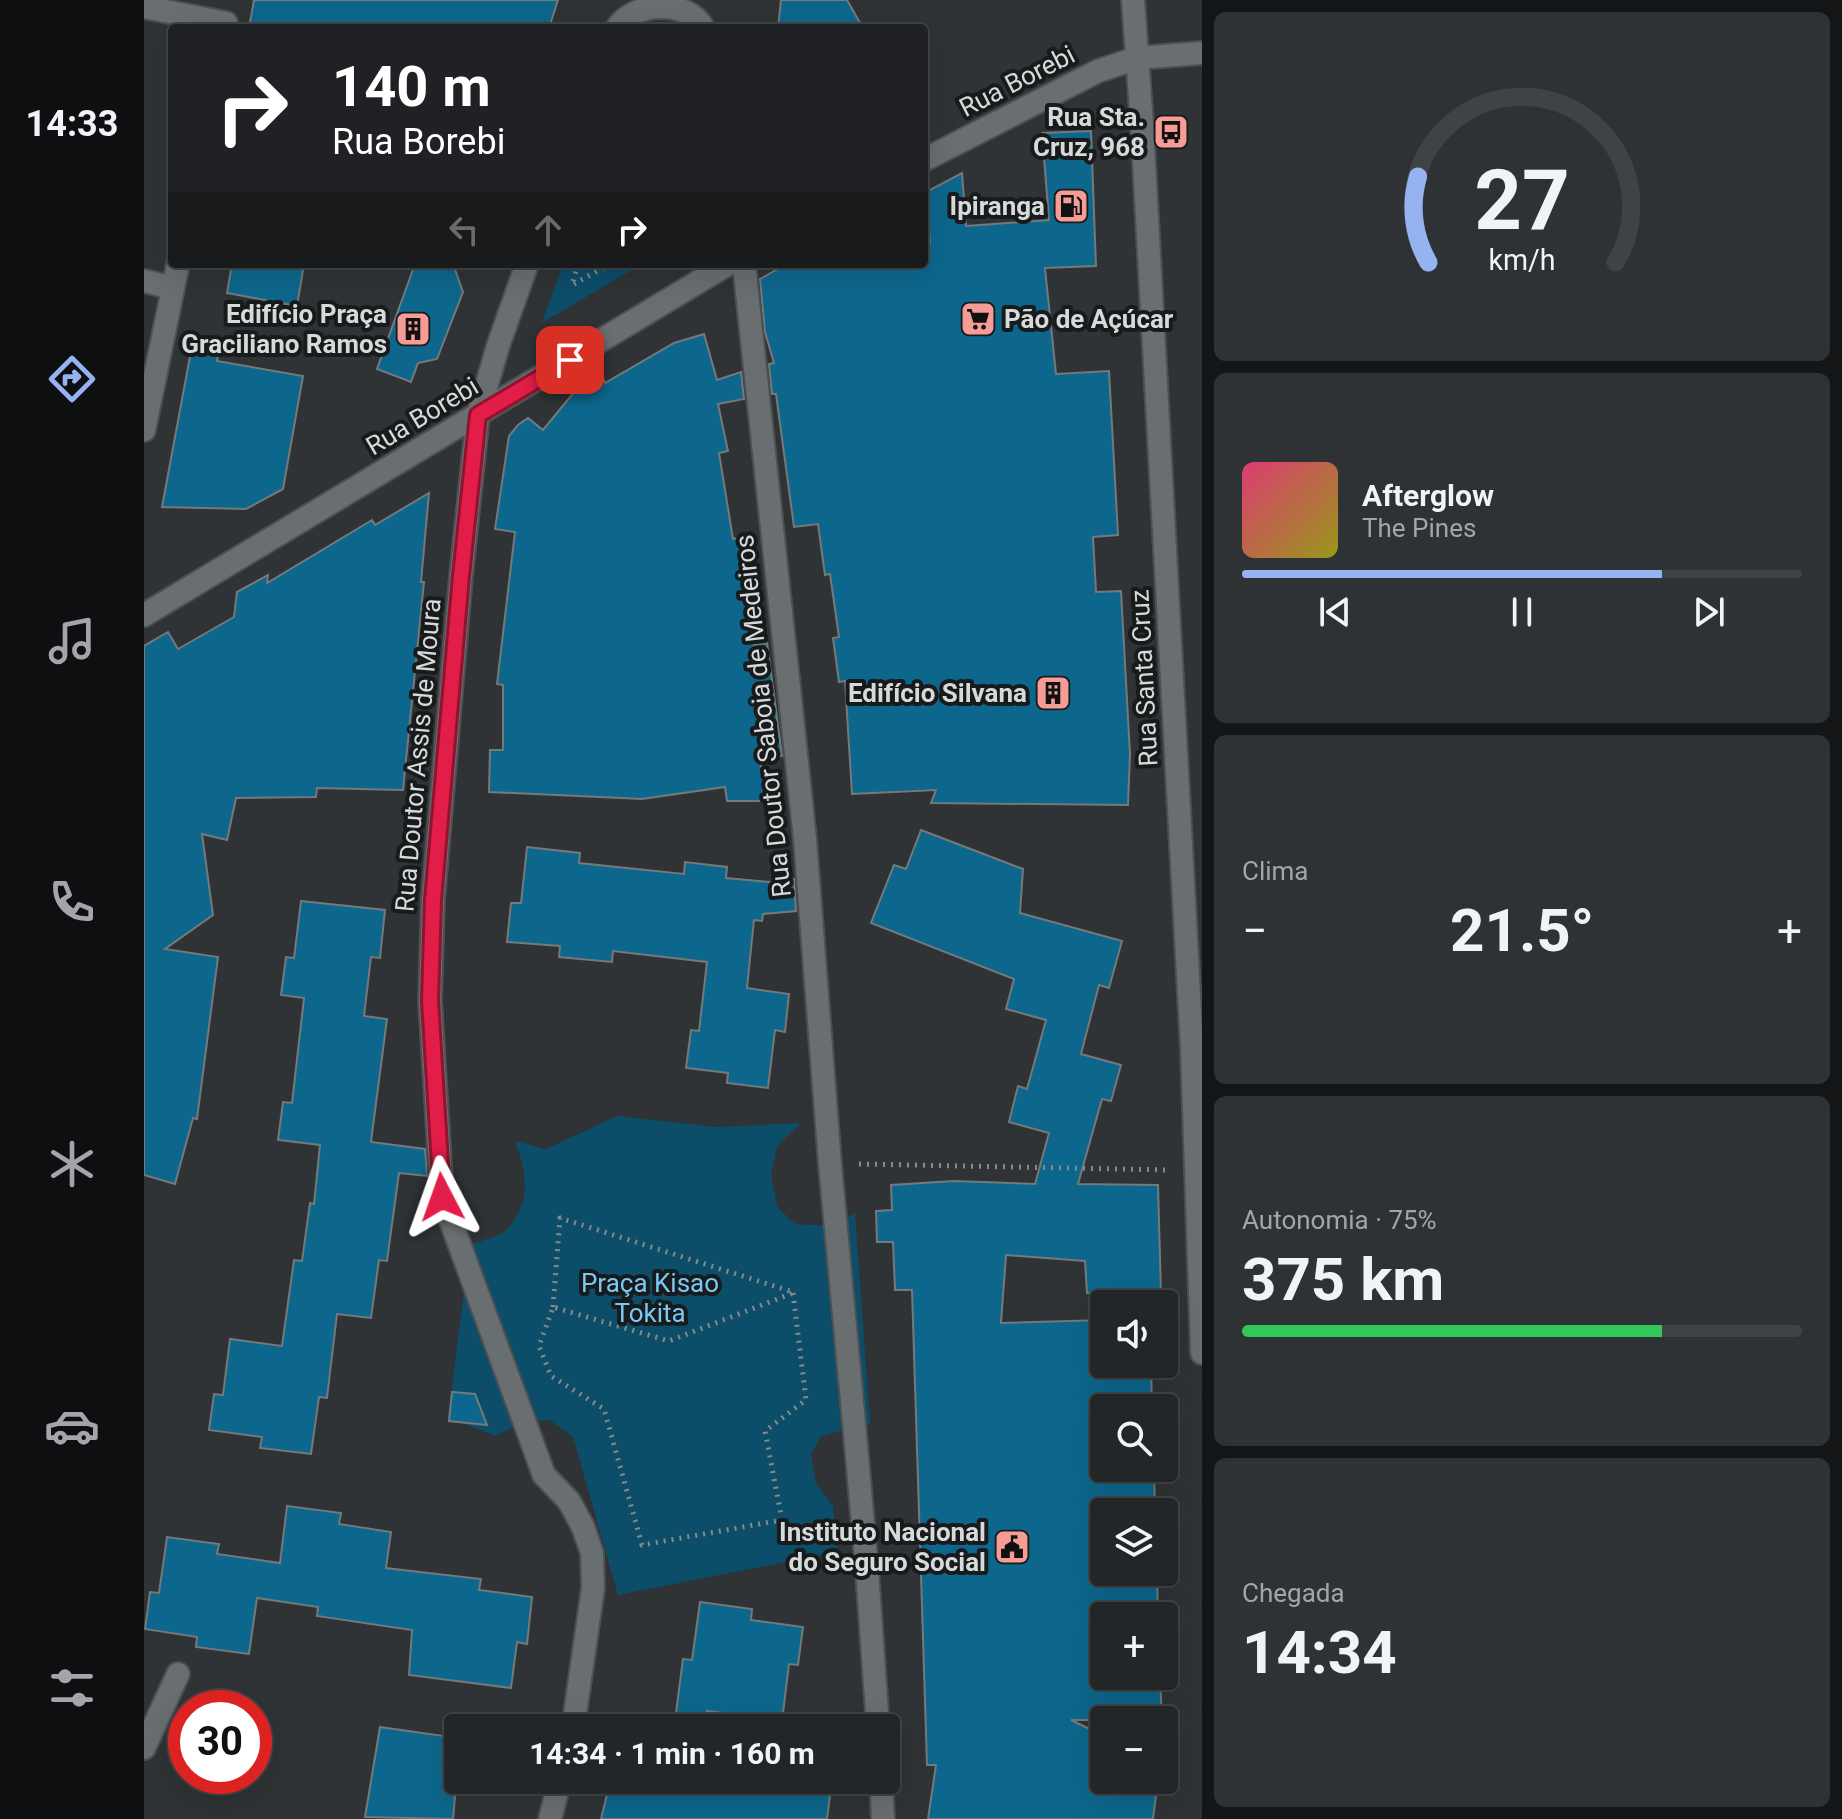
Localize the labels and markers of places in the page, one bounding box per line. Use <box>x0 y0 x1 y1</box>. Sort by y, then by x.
place label: Rua Sta. Cruz, 968 <box>1033 102 1145 162</box>
bus stop icon: Rua Sta. Cruz, 968 <box>1152 113 1190 151</box>
fuel station icon: Ipiranga <box>1052 187 1090 225</box>
place label: Ipiranga <box>950 191 1045 221</box>
place label: Edifício Praça Graciliano Ramos <box>181 299 387 359</box>
supermarket icon: Pão de Açúcar <box>959 300 997 338</box>
place label: Pão de Açúcar <box>1004 304 1174 334</box>
building icon: Edifício Praça Graciliano Ramos <box>394 310 432 348</box>
pin <box>536 326 604 394</box>
building icon: Edifício Silvana <box>1034 674 1072 712</box>
place label: Edifício Silvana <box>848 678 1027 708</box>
place label: Instituto Nacional do Seguro Social <box>779 1517 986 1577</box>
public building icon: Instituto Nacional do Seguro Social <box>993 1528 1031 1566</box>

